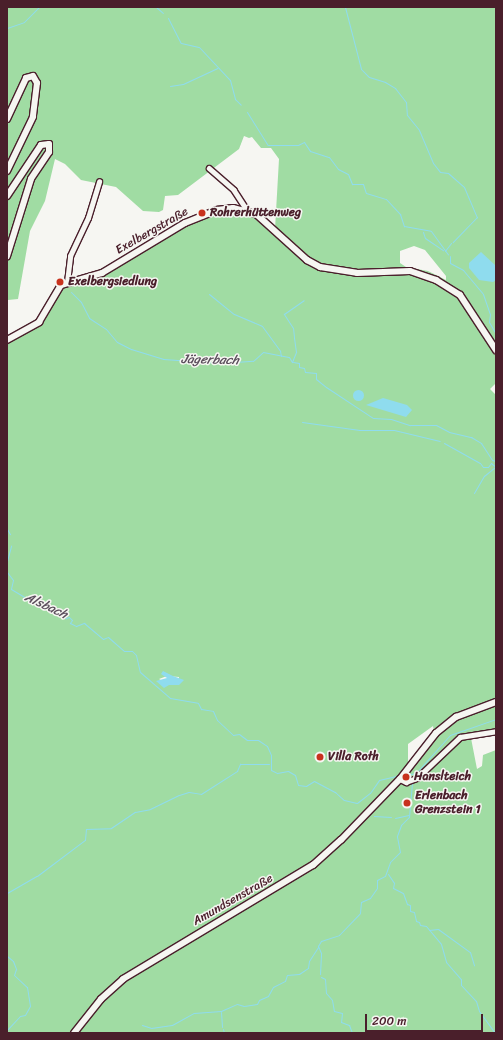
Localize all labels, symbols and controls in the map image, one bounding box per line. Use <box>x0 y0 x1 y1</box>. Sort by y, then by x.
street label: Exelbergstraße <box>113 204 191 258</box>
place label: Rohrerhüttenweg <box>210 206 301 220</box>
marker: Rohrerhüttenweg <box>197 208 207 218</box>
place label: Exelbergsiedlung <box>68 275 157 289</box>
marker: Exelbergsiedlung <box>55 277 65 287</box>
water label: Jägerbach <box>181 352 239 368</box>
water label: Alsbach <box>22 589 70 623</box>
place label: Villa Roth <box>328 750 379 764</box>
marker: Villa Roth <box>315 752 325 762</box>
place label: Hanslteich <box>414 770 471 784</box>
marker: Hanslteich <box>401 772 411 782</box>
place label: Erlenbach Grenzstein 1 <box>415 789 481 817</box>
marker: Erlenbach Grenzstein 1 <box>402 798 412 808</box>
street label: Amundsenstraße <box>190 871 276 929</box>
scale bar <box>367 1006 485 1032</box>
text: 200 m <box>372 1010 406 1032</box>

